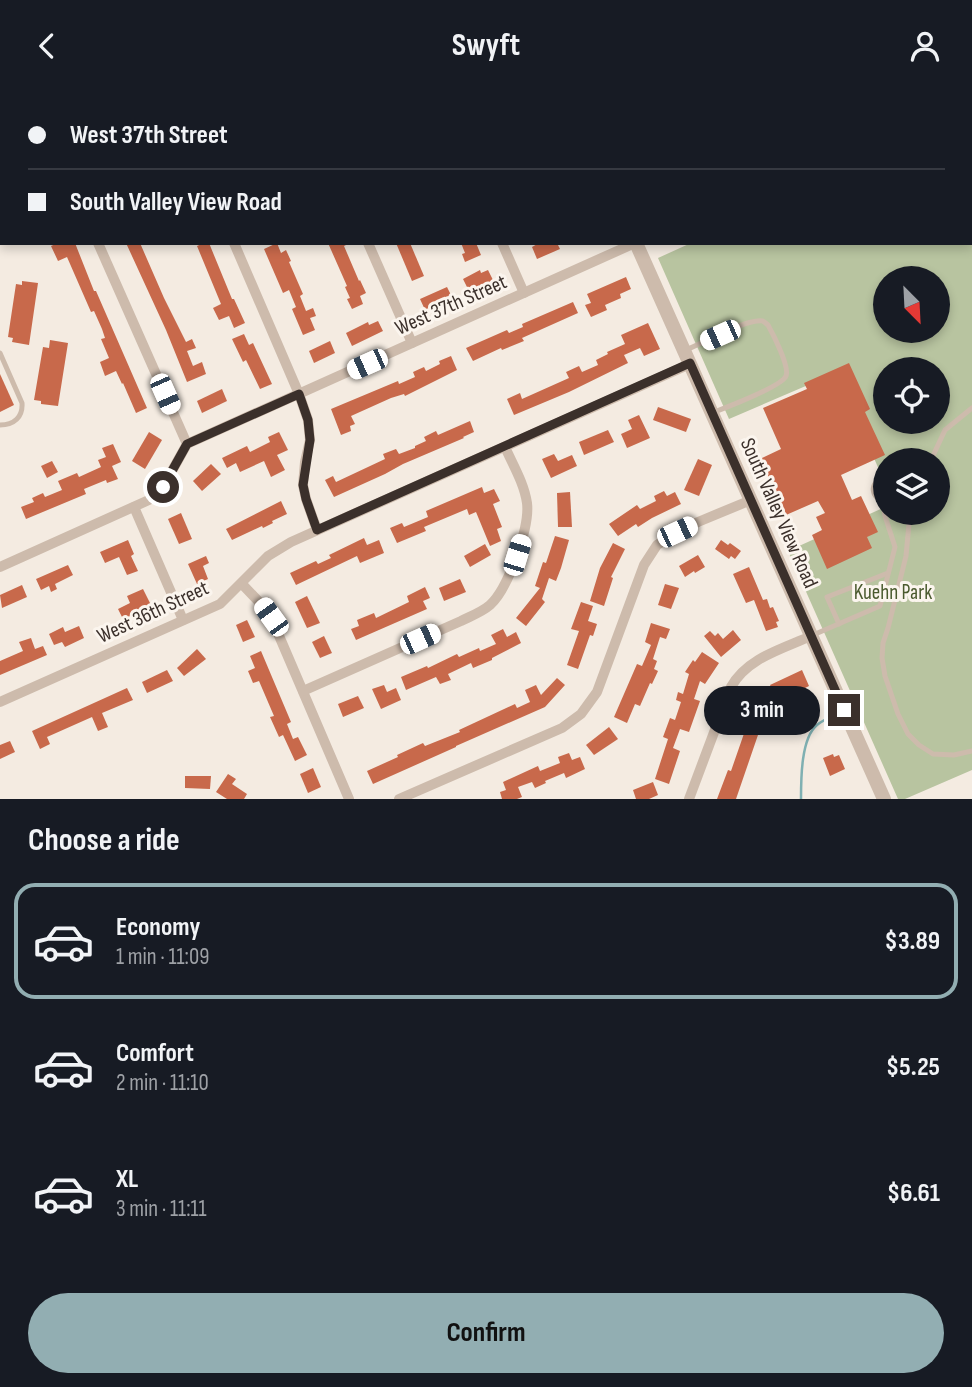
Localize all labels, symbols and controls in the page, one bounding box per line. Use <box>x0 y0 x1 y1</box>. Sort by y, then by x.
text: Swyft <box>452 26 520 65</box>
icon: back <box>28 27 66 65</box>
icon: person <box>906 27 944 65</box>
text: West 37th Street <box>70 120 228 151</box>
text: South Valley View Road <box>70 187 282 218</box>
north arrow <box>873 266 950 343</box>
map controls <box>873 266 950 525</box>
street label: West 37th Street <box>391 269 511 341</box>
car <box>697 317 744 353</box>
car <box>344 346 391 382</box>
button: locate <box>873 357 950 434</box>
car <box>147 371 184 417</box>
street label: South Valley View Road <box>735 434 823 592</box>
button: layers <box>873 448 950 525</box>
route start <box>147 471 179 503</box>
car <box>654 514 701 550</box>
car <box>501 532 534 578</box>
street label: West 36th Street <box>93 575 213 649</box>
park label: Kuehn Park <box>854 580 932 605</box>
car <box>251 594 292 640</box>
car <box>397 621 444 657</box>
callout: 3 min <box>704 685 820 735</box>
route end <box>828 694 860 726</box>
text: 3 min <box>740 696 784 724</box>
text: Choose a ride <box>28 821 180 860</box>
icon: car <box>32 910 95 973</box>
text: Economy <box>116 912 200 943</box>
text: $3.89 <box>885 926 940 957</box>
text: 1 min · 11:09 <box>116 943 209 971</box>
icon: car <box>32 1036 95 1099</box>
text: Comfort <box>116 1038 194 1069</box>
text: $5.25 <box>886 1052 940 1083</box>
text: 2 min · 11:10 <box>116 1069 209 1097</box>
icon: car <box>32 1162 95 1225</box>
text: XL <box>116 1164 138 1195</box>
text: $6.61 <box>887 1178 940 1209</box>
text: 3 min · 11:11 <box>116 1195 207 1223</box>
button: Confirm <box>28 1293 944 1373</box>

